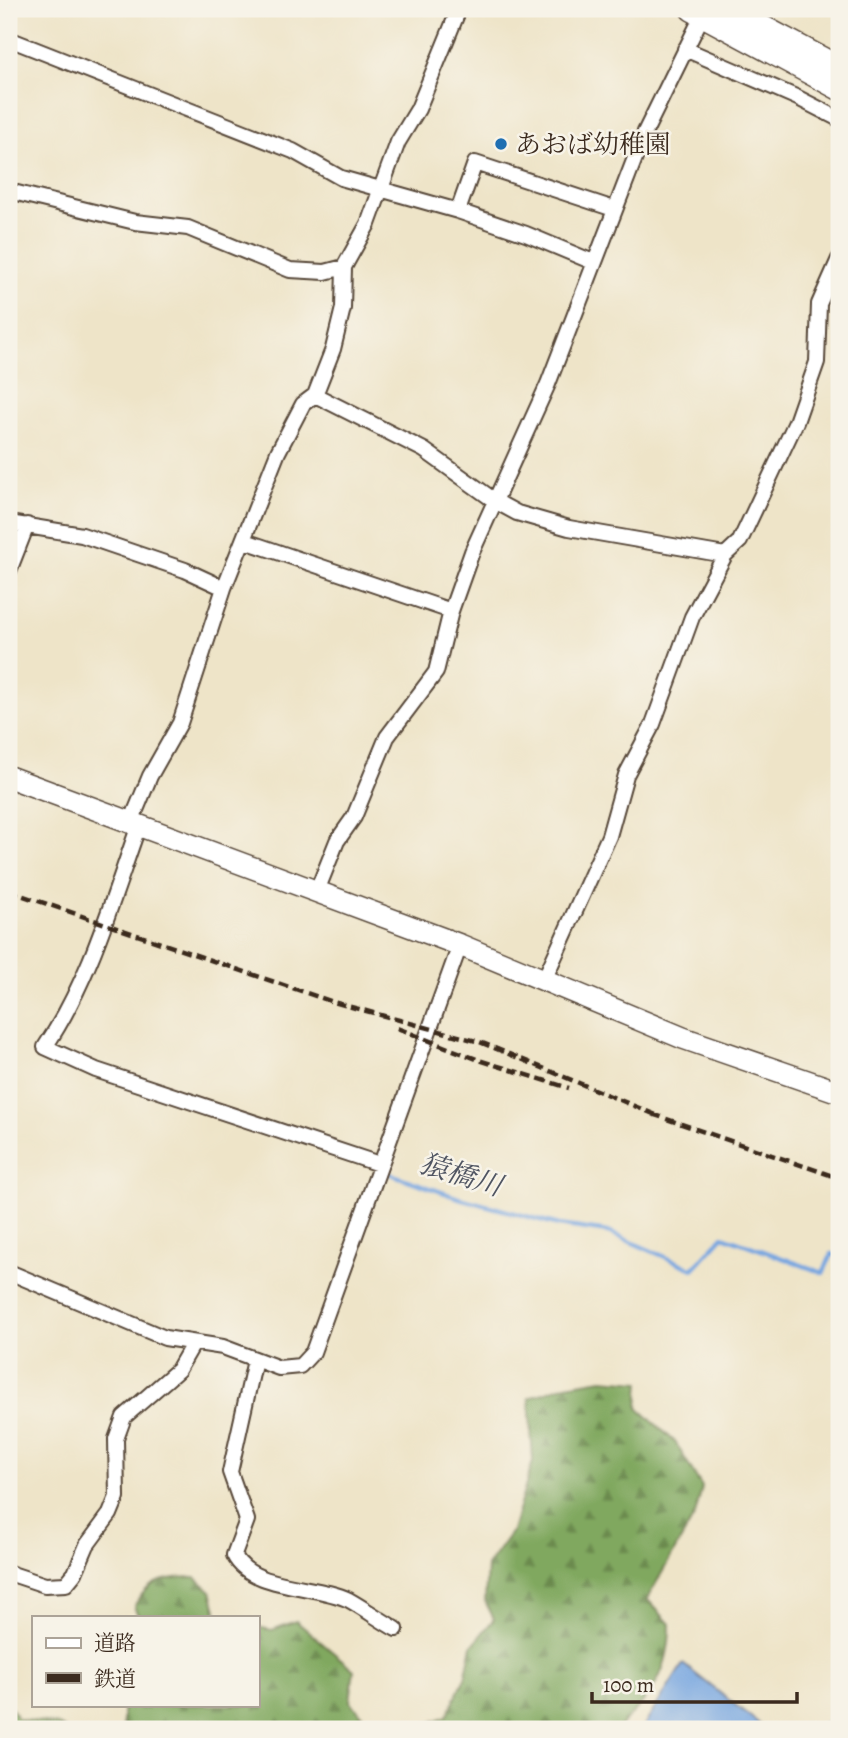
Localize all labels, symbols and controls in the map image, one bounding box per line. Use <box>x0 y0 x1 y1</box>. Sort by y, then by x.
place label: あおば幼稚園 <box>515 127 671 162</box>
marker: あおば幼稚園 <box>493 136 509 152</box>
water label: 猿橋川 <box>415 1145 509 1206</box>
legend <box>32 1616 259 1706</box>
text: 道路 <box>94 1629 136 1657</box>
scale bar <box>592 1661 797 1705</box>
text: 鉄道 <box>94 1665 136 1693</box>
text: 100 m <box>603 1671 654 1699</box>

